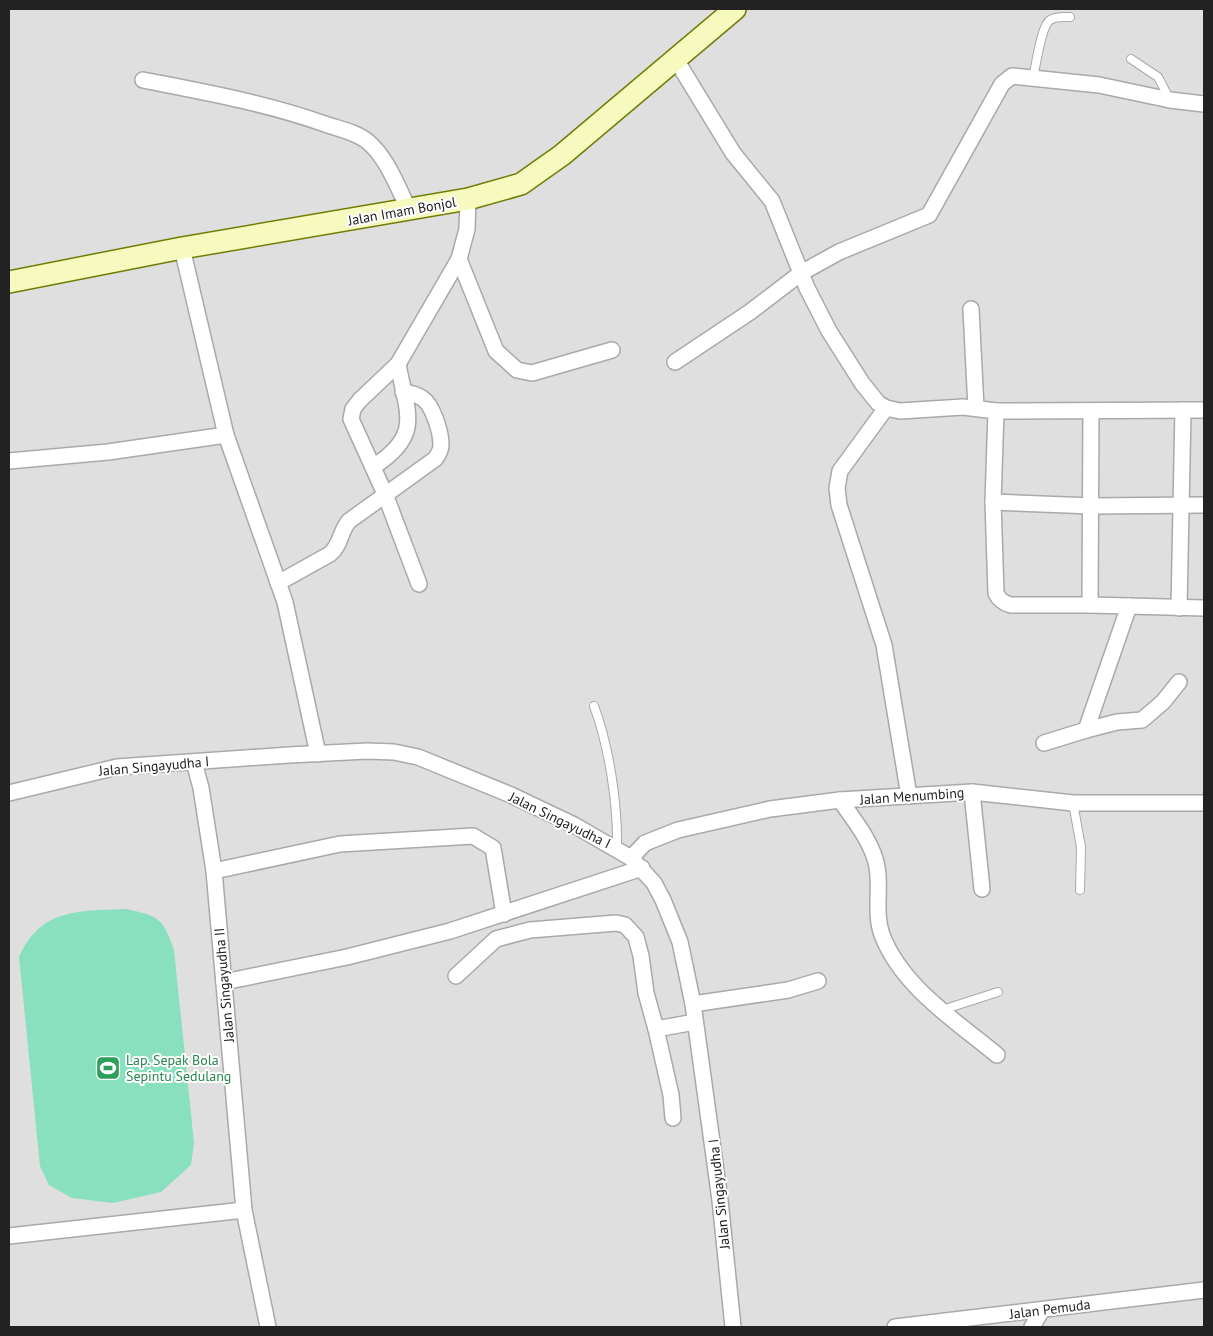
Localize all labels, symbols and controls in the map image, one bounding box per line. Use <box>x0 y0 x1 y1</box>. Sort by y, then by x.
street label: Jalan Imam Bonjol <box>345 193 458 230</box>
street label: Jalan Singayudha I <box>97 752 210 780</box>
street label: Jalan Menumbing <box>858 783 965 809</box>
street label: Jalan Singayudha I <box>505 787 614 852</box>
street label: Jalan Singayudha II <box>210 927 238 1044</box>
place label: Lap. Sepak Bola Sepintu Sedulang <box>126 1051 231 1085</box>
sports icon: Lap. Sepak Bola Sepintu Sedulang <box>95 1055 121 1081</box>
street label: Jalan Singayudha I <box>704 1138 734 1251</box>
street label: Jalan Pemuda <box>1008 1295 1091 1323</box>

